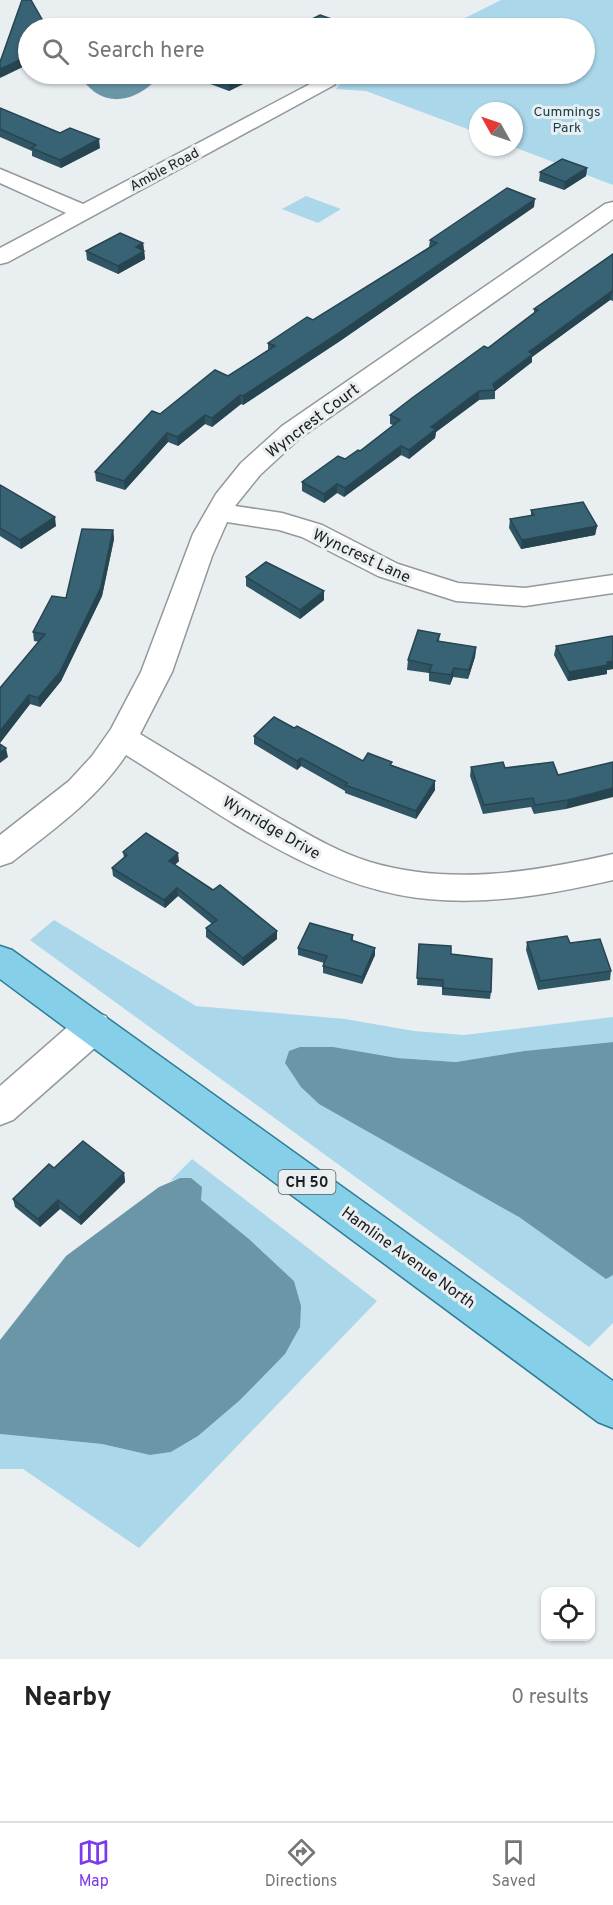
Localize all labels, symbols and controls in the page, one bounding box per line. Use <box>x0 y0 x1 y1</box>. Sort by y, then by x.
search box <box>18 18 595 84</box>
icon: search <box>39 35 72 68</box>
text: Search here <box>87 38 205 65</box>
north arrow <box>469 102 523 156</box>
park label: Cummings Park <box>533 104 601 137</box>
street label: Amble Road <box>127 145 202 196</box>
street label: Wyncrest Court <box>263 380 364 463</box>
street label: Wyncrest Lane <box>309 525 413 588</box>
street label: Wynridge Drive <box>219 793 323 865</box>
road number: CH 50 <box>278 1170 336 1194</box>
street label: Hamline Avenue North <box>337 1203 479 1314</box>
map controls <box>541 1587 595 1641</box>
button: locate <box>541 1587 595 1641</box>
text: Nearby <box>24 1682 112 1715</box>
text: 0 results <box>511 1685 589 1711</box>
tab: Map <box>77 1836 110 1892</box>
tab: Directions <box>265 1836 337 1892</box>
tab: Saved <box>492 1836 536 1892</box>

